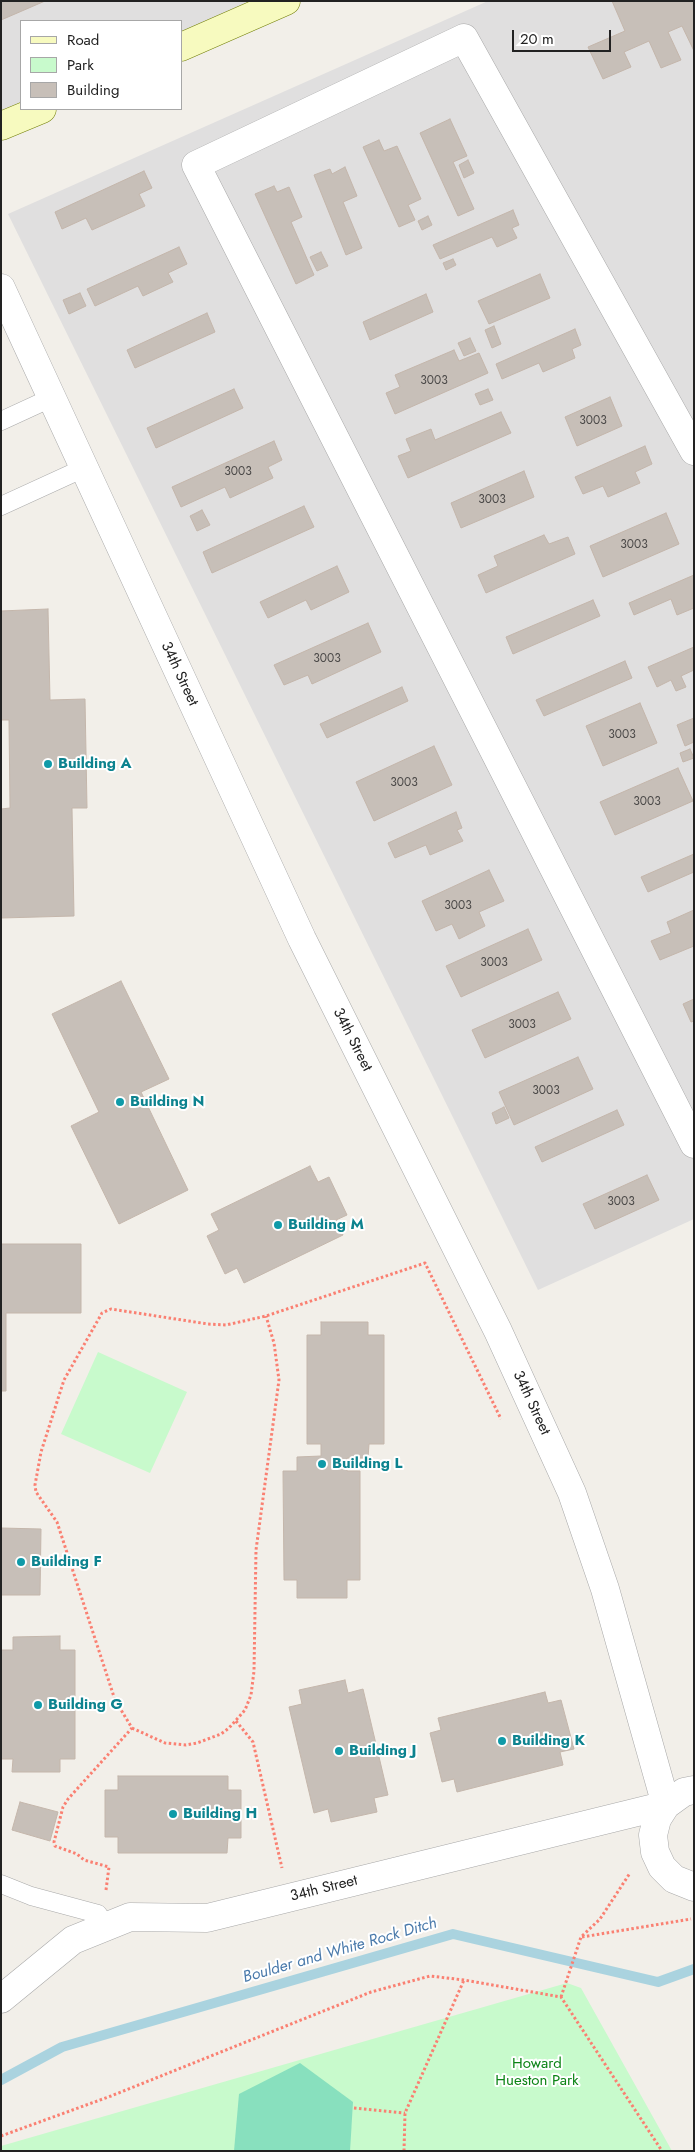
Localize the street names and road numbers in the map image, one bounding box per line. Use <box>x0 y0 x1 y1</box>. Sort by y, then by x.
street label: 34th Street <box>156 639 202 709</box>
street label: 34th Street <box>328 1005 376 1075</box>
street label: 34th Street <box>508 1368 554 1438</box>
street label: 34th Street <box>288 1872 360 1906</box>

